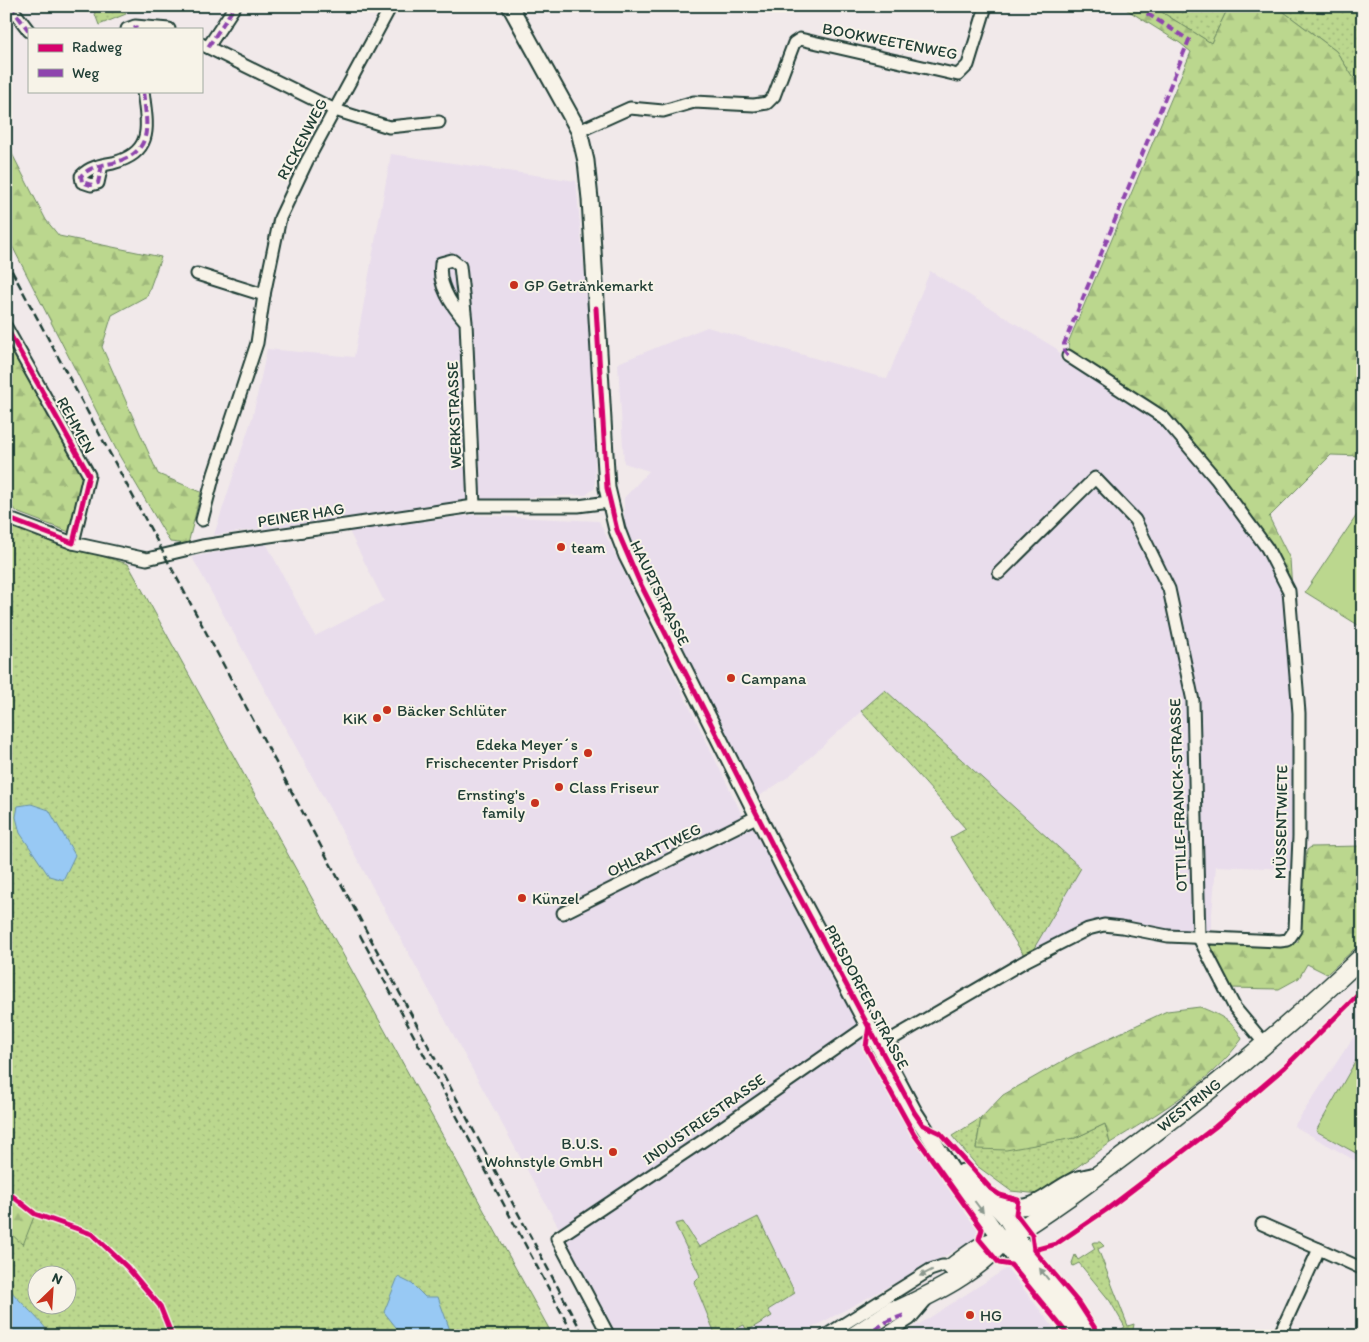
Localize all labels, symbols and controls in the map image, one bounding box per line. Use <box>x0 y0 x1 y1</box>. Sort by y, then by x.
street label: BOOKWEETENWEG <box>821 19 959 63</box>
legend <box>28 28 202 92</box>
text: Radweg <box>72 38 122 56</box>
text: Weg <box>72 64 99 82</box>
street label: RICKENWEG <box>273 95 331 183</box>
place label: GP Getränkemarkt <box>524 276 654 295</box>
marker: GP Getränkemarkt <box>508 279 520 291</box>
street label: WERKSTRASSE <box>443 361 465 469</box>
street label: REHMEN <box>53 393 99 457</box>
street label: PEINER HAG <box>256 499 346 531</box>
street label: HAUPTSTRASSE <box>626 537 694 649</box>
place label: team <box>571 538 606 557</box>
marker: team <box>555 541 567 553</box>
place label: Campana <box>741 669 807 688</box>
marker: Campana <box>725 672 737 684</box>
street label: OTTILIE-FRANCK-STRASSE <box>1165 698 1191 892</box>
place label: Bäcker Schlüter <box>397 701 507 720</box>
marker: Bäcker Schlüter <box>381 704 393 716</box>
place label: KiK <box>343 709 367 728</box>
marker: KiK <box>371 712 383 724</box>
place label: Edeka Meyer´s Frischecenter Prisdorf <box>426 735 579 772</box>
marker: Edeka Meyer´s Frischecenter Prisdorf <box>582 747 594 759</box>
street label: MÜSSENTWIETE <box>1271 765 1291 879</box>
place label: Class Friseur <box>569 778 659 797</box>
marker: Class Friseur <box>553 781 565 793</box>
place label: Ernsting's family <box>457 785 525 822</box>
marker: Ernsting's family <box>529 797 541 809</box>
street label: OHLRATTWEG <box>604 819 704 881</box>
place label: Künzel <box>532 889 580 908</box>
marker: Künzel <box>516 892 528 904</box>
street label: PRISDORFER STRASSE <box>821 921 913 1073</box>
street label: INDUSTRIESTRASSE <box>639 1070 769 1168</box>
street label: WESTRING <box>1153 1074 1225 1136</box>
place label: B.U.S. Wohnstyle GmbH <box>484 1134 603 1171</box>
marker: B.U.S. Wohnstyle GmbH <box>607 1146 619 1158</box>
one-way arrow <box>974 1200 984 1214</box>
north arrow <box>28 1264 78 1314</box>
one-way arrow <box>1039 1268 1050 1281</box>
text: N <box>49 1269 65 1288</box>
one-way arrow <box>919 1269 933 1277</box>
place label: HG <box>980 1306 1002 1325</box>
marker: HG <box>964 1309 976 1321</box>

